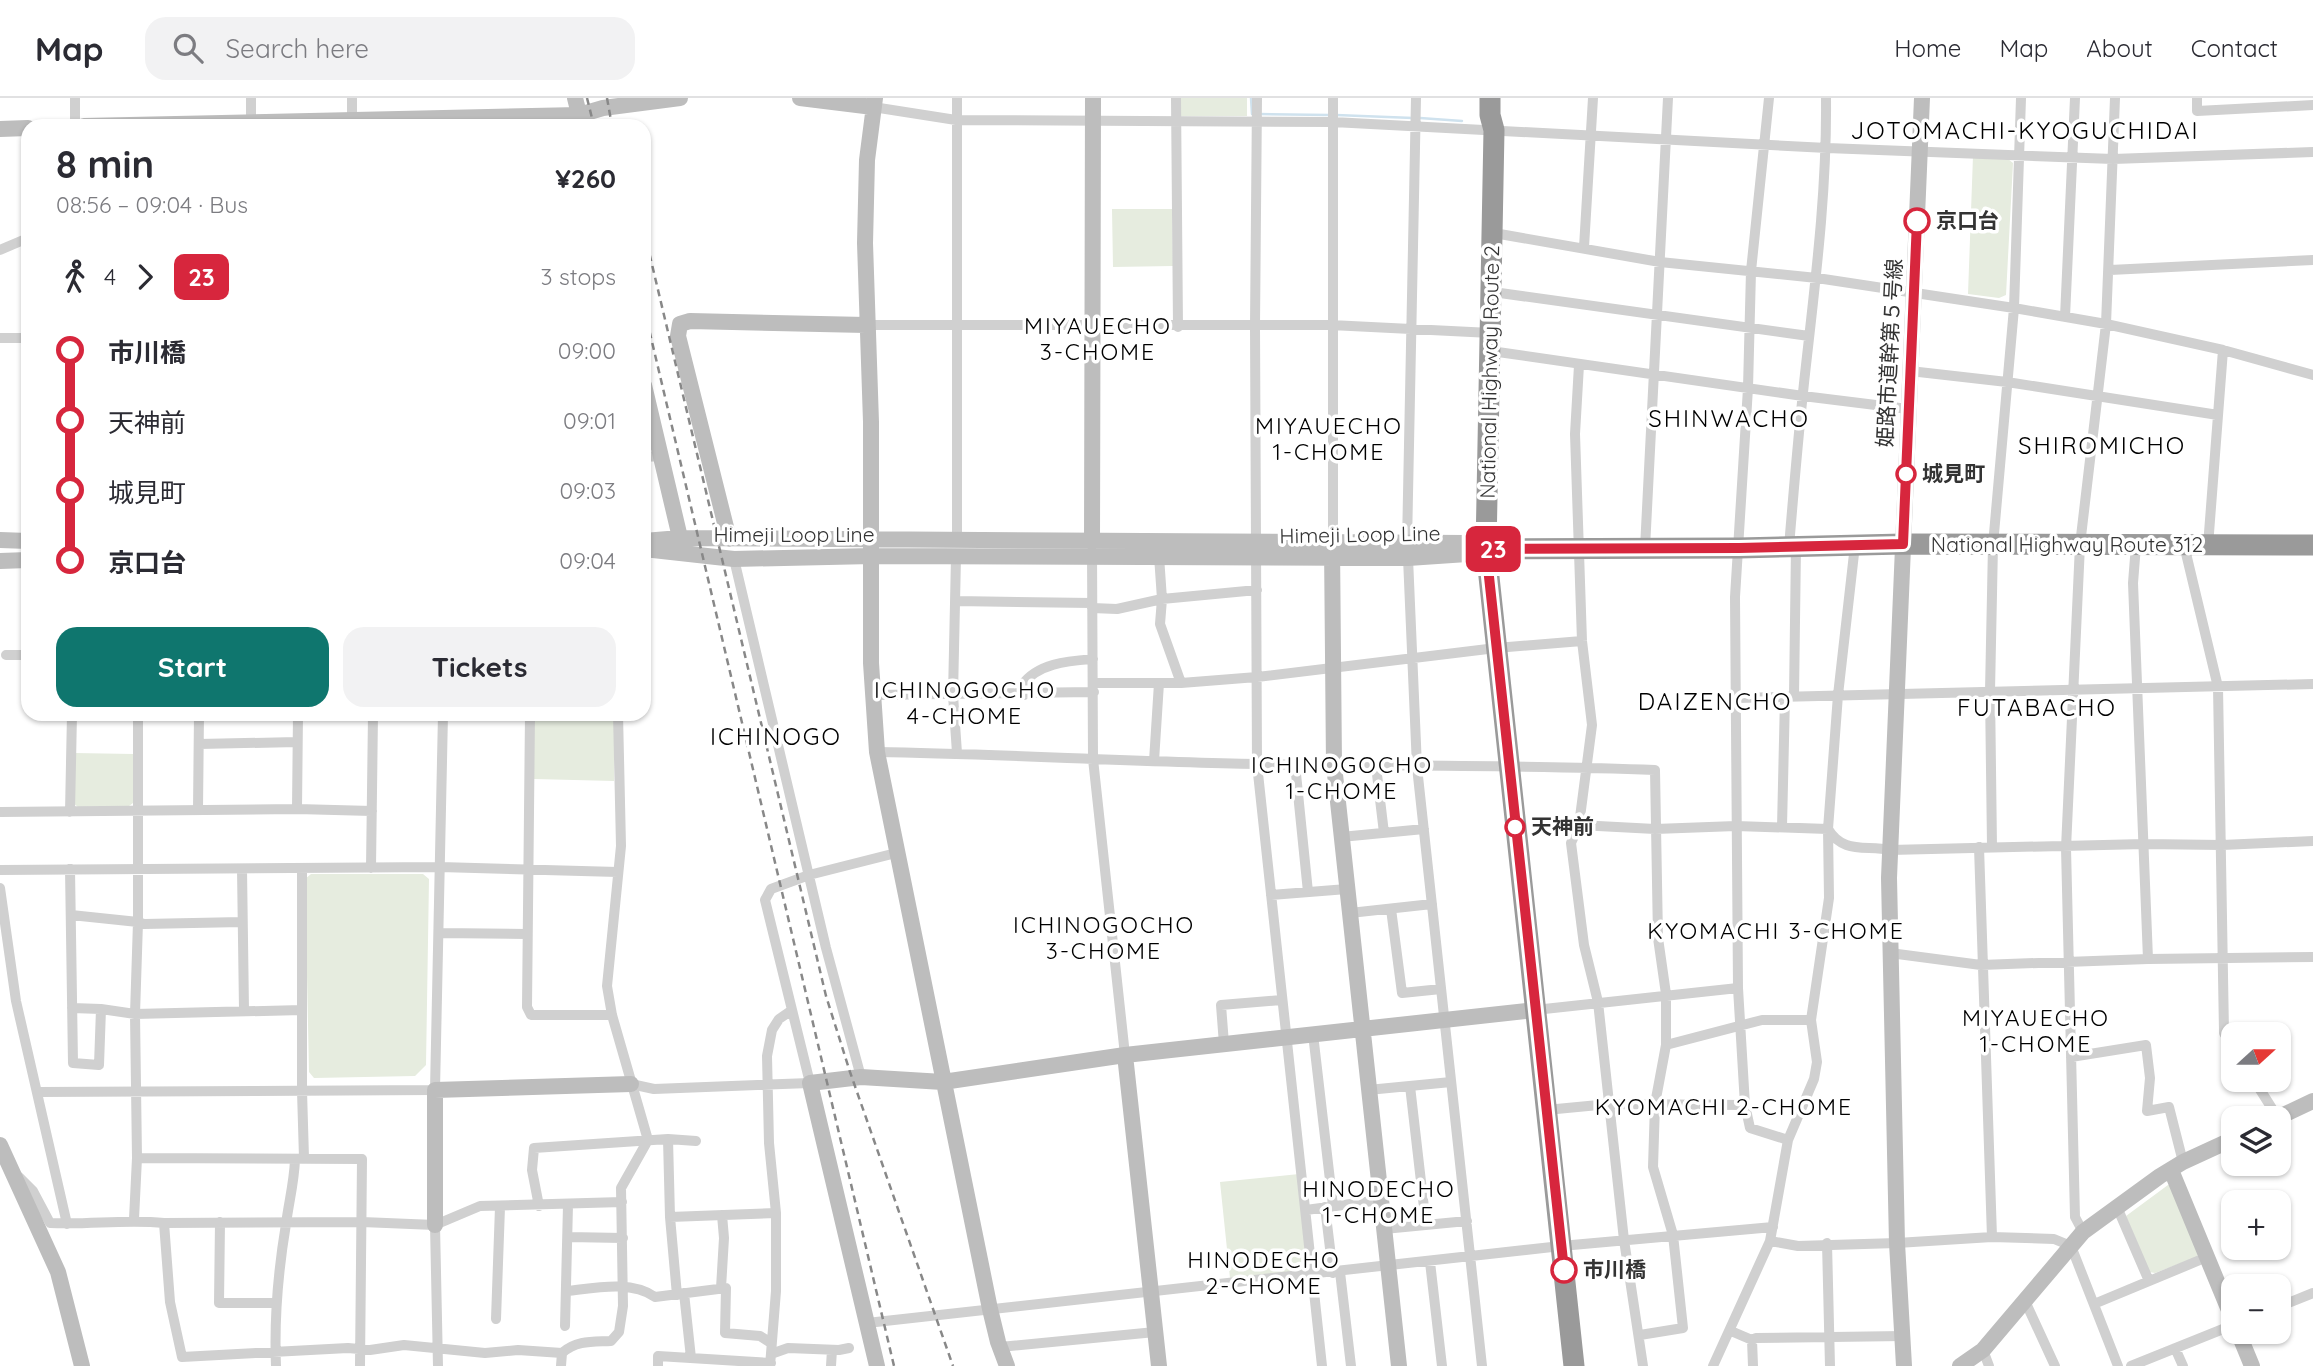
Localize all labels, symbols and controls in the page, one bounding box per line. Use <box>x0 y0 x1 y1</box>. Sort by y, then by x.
search box <box>145 17 635 80</box>
text: Map <box>35 28 103 69</box>
icon: search <box>169 29 207 67</box>
text: Search here <box>225 32 369 65</box>
text: Home <box>1894 33 1961 63</box>
text: Map <box>1999 33 2048 63</box>
text: About <box>2086 33 2153 63</box>
text: Contact <box>2191 33 2278 63</box>
district label: JOTOMACHI-KYOGUCHIDAI <box>1851 115 2199 145</box>
text: 8 min <box>56 140 154 188</box>
text: ¥260 <box>555 162 616 195</box>
text: 08:56 – 09:04 · Bus <box>56 190 248 219</box>
place label: 京口台 <box>1936 207 1999 233</box>
marker: 京口台 <box>1904 208 1930 234</box>
street label: National Highway Route 2 <box>1474 245 1504 499</box>
icon: walk <box>56 258 94 296</box>
icon: forward <box>126 258 164 296</box>
street label: 姫路市道幹第５号線 <box>1871 258 1907 448</box>
text: 4 <box>104 262 116 291</box>
text: 23 <box>188 262 215 292</box>
text: 3 stops <box>541 262 616 291</box>
district label: MIYAUECHO 3-CHOME <box>1024 311 1172 366</box>
text: 市川橋 <box>108 336 186 369</box>
text: 09:00 <box>558 336 616 365</box>
district label: SHINWACHO <box>1648 403 1810 433</box>
text: 天神前 <box>108 406 186 439</box>
text: 09:01 <box>563 406 616 435</box>
district label: MIYAUECHO 1-CHOME <box>1255 411 1403 466</box>
district label: SHIROMICHO <box>2018 430 2186 460</box>
place label: 城見町 <box>1922 460 1985 486</box>
marker: 城見町 <box>1896 464 1916 484</box>
text: 城見町 <box>108 476 186 509</box>
text: 09:03 <box>559 476 616 505</box>
street label: Himeji Loop Line <box>1279 520 1441 548</box>
street label: Himeji Loop Line <box>713 521 875 547</box>
line badge: 23 <box>1462 526 1524 572</box>
street label: National Highway Route 312 <box>1931 531 2203 557</box>
text: 23 <box>1480 534 1506 564</box>
text: 京口台 <box>108 546 186 579</box>
text: 09:04 <box>559 546 616 575</box>
button: Start <box>56 627 329 707</box>
button: Tickets <box>343 627 616 707</box>
district label: ICHINOGOCHO 4-CHOME <box>874 675 1056 730</box>
district label: DAIZENCHO <box>1638 686 1792 716</box>
district label: FUTABACHO <box>1957 692 2117 722</box>
district label: ICHINOGO <box>710 721 842 751</box>
district label: ICHINOGOCHO 1-CHOME <box>1251 750 1433 805</box>
place label: 天神前 <box>1531 813 1594 839</box>
marker: 天神前 <box>1505 817 1525 837</box>
district label: ICHINOGOCHO 3-CHOME <box>1013 910 1195 965</box>
district label: KYOMACHI 3-CHOME <box>1647 916 1905 945</box>
district label: MIYAUECHO 1-CHOME <box>1962 1003 2110 1058</box>
north arrow <box>2221 1022 2291 1092</box>
map controls <box>2221 1022 2291 1344</box>
district label: KYOMACHI 2-CHOME <box>1595 1092 1853 1121</box>
button: layers <box>2221 1106 2291 1176</box>
district label: HINODECHO 1-CHOME <box>1302 1174 1456 1229</box>
button: + <box>2221 1190 2291 1260</box>
district label: HINODECHO 2-CHOME <box>1187 1245 1341 1300</box>
place label: 市川橋 <box>1583 1256 1646 1282</box>
marker: 市川橋 <box>1551 1257 1577 1283</box>
button: − <box>2221 1274 2291 1344</box>

